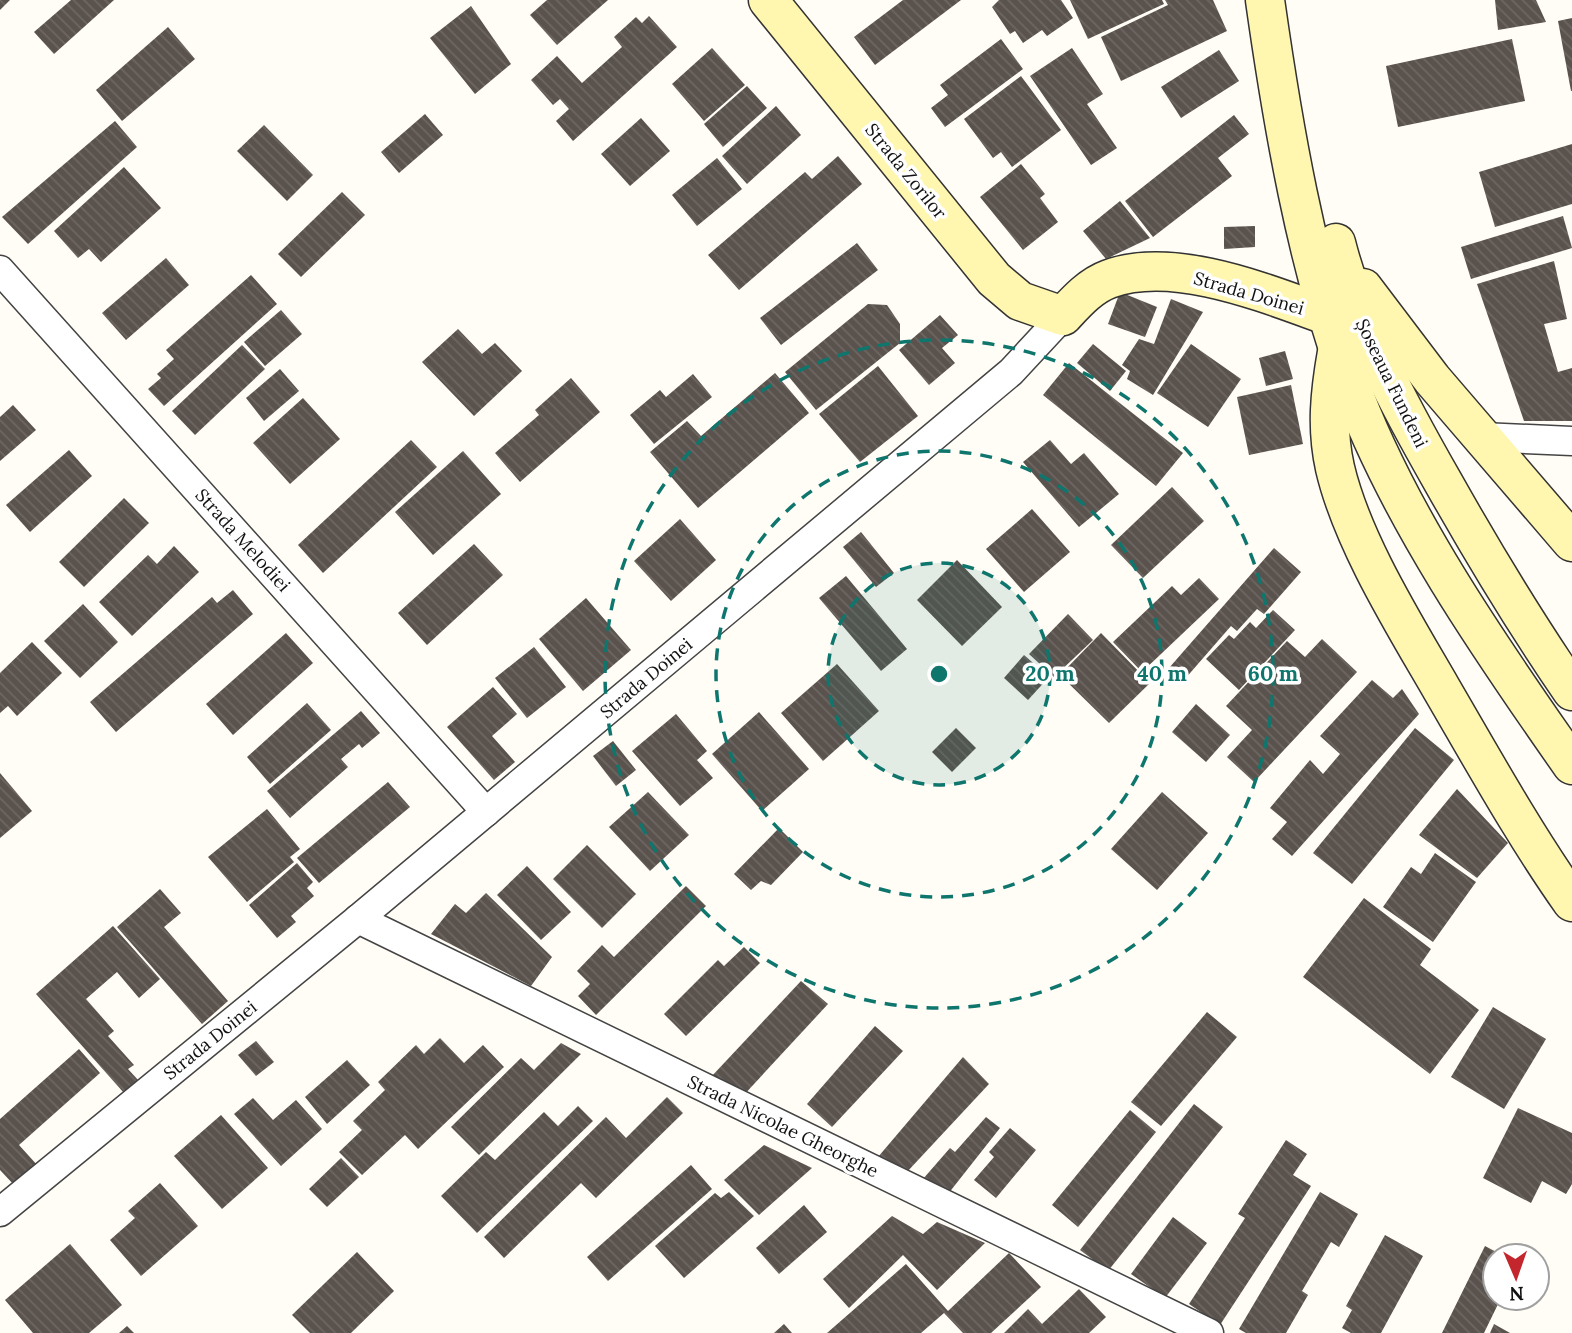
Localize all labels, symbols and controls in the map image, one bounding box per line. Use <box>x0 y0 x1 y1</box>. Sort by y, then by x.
street label: Strada Zorilor <box>860 119 952 224</box>
street label: Strada Doinei <box>1191 266 1307 320</box>
street label: Șoseaua Fundeni <box>1351 315 1433 451</box>
street label: Strada Melodiei <box>191 484 295 596</box>
street label: Strada Doinei <box>595 633 697 723</box>
text: 20 m <box>1025 660 1075 687</box>
text: 40 m <box>1137 660 1187 687</box>
text: 60 m <box>1248 660 1298 687</box>
centre of rings <box>927 662 951 686</box>
street label: Strada Doinei <box>159 995 261 1085</box>
street label: Strada Nicolae Gheorghe <box>684 1070 882 1182</box>
north arrow <box>1481 1242 1551 1312</box>
text: N <box>1509 1282 1524 1306</box>

